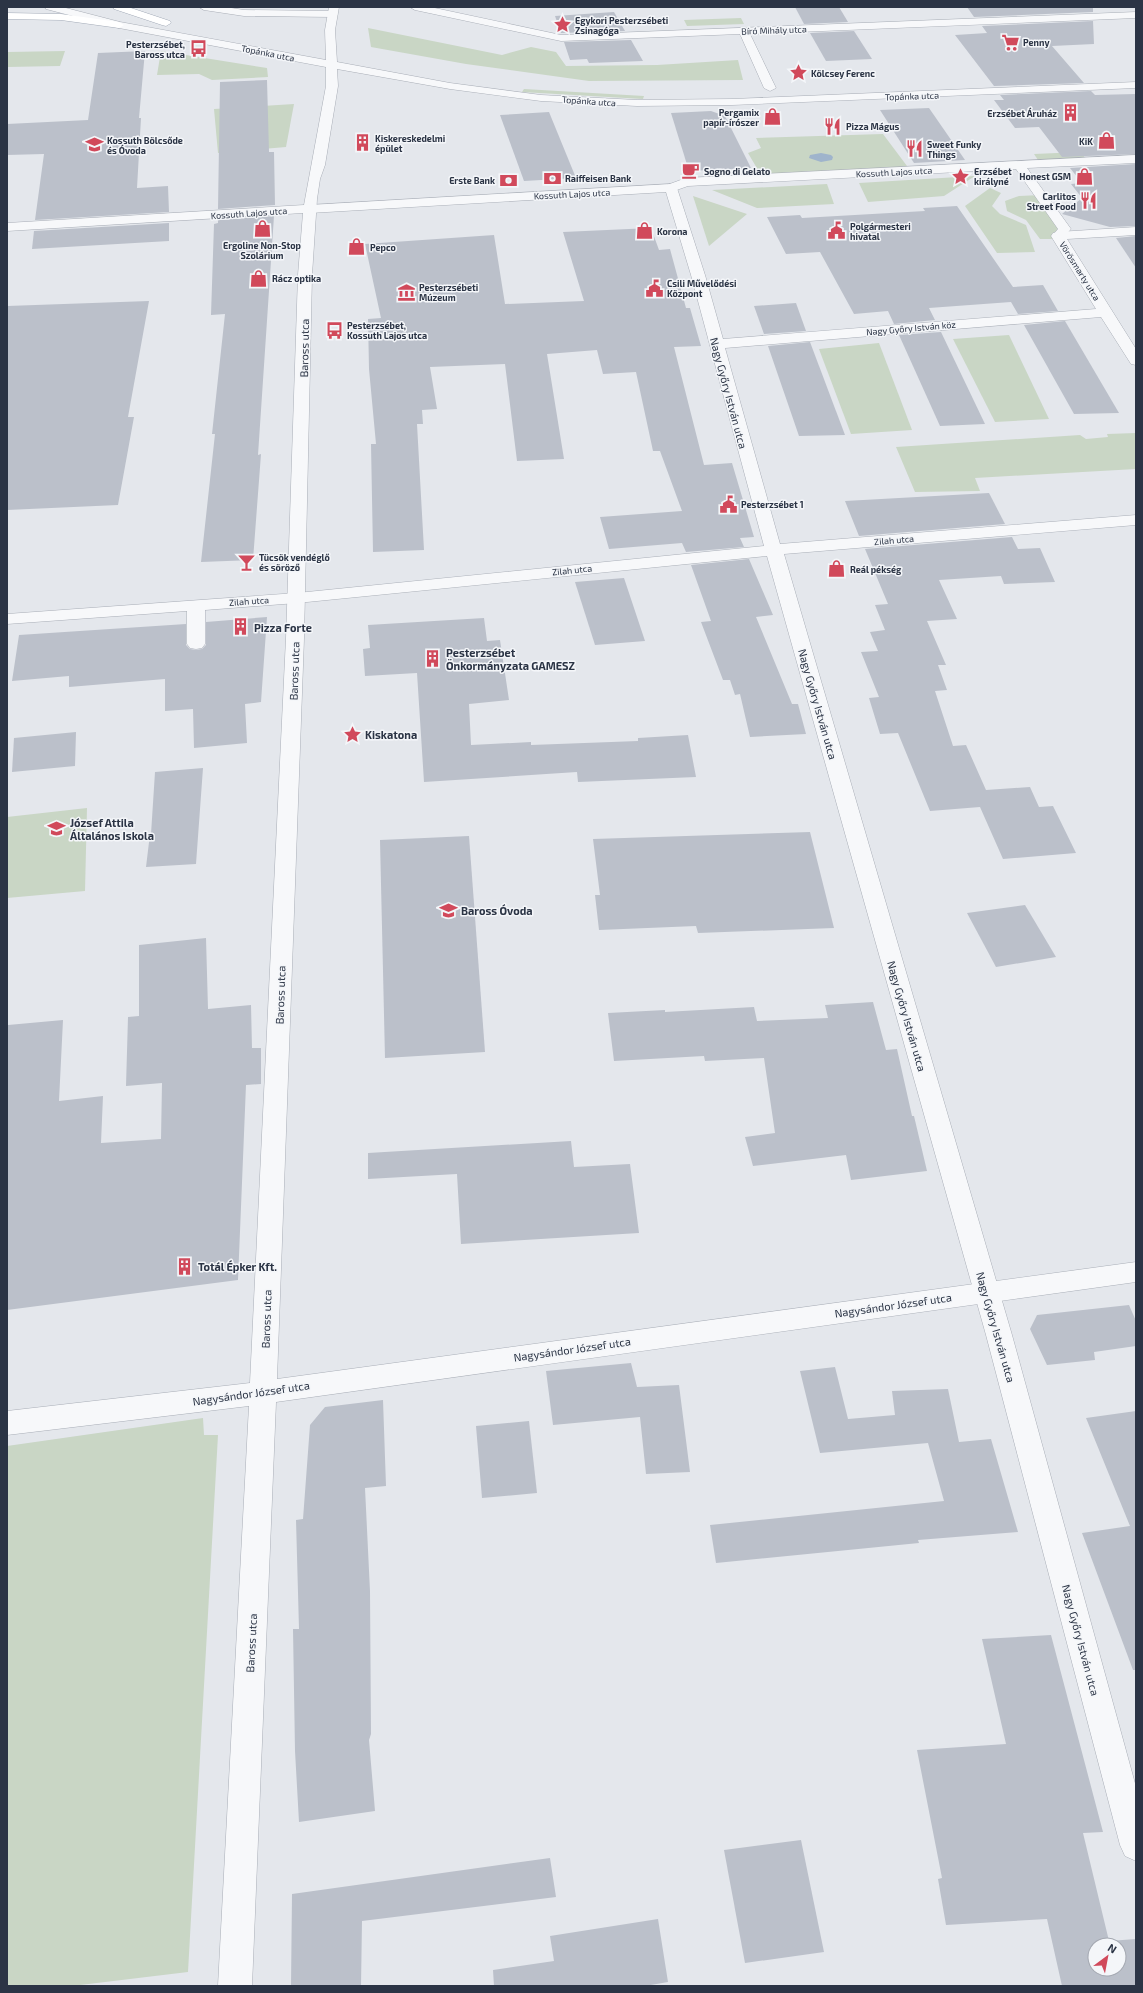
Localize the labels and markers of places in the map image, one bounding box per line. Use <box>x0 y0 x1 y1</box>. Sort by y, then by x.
place icon: Egykori Pesterzsébeti Zsinagóga <box>552 15 572 35</box>
place label: Egykori Pesterzsébeti Zsinagóga <box>575 15 668 36</box>
supermarket icon: Penny <box>1000 32 1020 52</box>
place label: Penny <box>1023 37 1050 49</box>
place label: Pesterzsébet, Baross utca <box>126 39 185 60</box>
bus stop icon: Pesterzsébet, Baross utca <box>188 39 208 59</box>
place icon: Kölcsey Ferenc <box>788 63 808 83</box>
place label: Kölcsey Ferenc <box>811 68 875 80</box>
building icon: Erzsébet Áruház <box>1060 103 1080 123</box>
place label: Pergamix papír-írószer <box>703 107 760 128</box>
shop icon: Pergamix papír-írószer <box>762 107 782 127</box>
place label: Erzsébet Áruház <box>987 107 1057 119</box>
restaurant icon: Pizza Mágus <box>823 116 843 136</box>
place label: Pizza Mágus <box>846 121 900 132</box>
shop icon: KiK <box>1096 131 1116 151</box>
building icon: Kiskereskedelmi épület <box>352 133 372 153</box>
place label: Kiskereskedelmi épület <box>375 133 445 154</box>
school or university icon: Kossuth Bölcsőde és Óvoda <box>84 135 104 155</box>
place label: Kossuth Bölcsőde és Óvoda <box>107 135 183 156</box>
place label: KiK <box>1079 136 1093 147</box>
restaurant icon: Sweet Funky Things <box>904 139 924 159</box>
place label: Sweet Funky Things <box>927 139 982 160</box>
cafe icon: Sogno di Gelato <box>681 161 701 181</box>
place label: Sogno di Gelato <box>704 166 770 177</box>
place icon: Erzsébet királyné <box>951 166 971 186</box>
place label: Erzsébet királyné <box>974 166 1012 188</box>
shop icon: Honest GSM <box>1074 166 1094 186</box>
bank icon: Raiffeisen Bank <box>542 168 562 188</box>
bank icon: Erste Bank <box>498 170 518 190</box>
place label: Honest GSM <box>1019 171 1071 182</box>
place label: Raiffeisen Bank <box>565 173 631 184</box>
place label: Erste Bank <box>449 175 495 186</box>
place label: Carlitos Street Food <box>1027 191 1076 212</box>
restaurant icon: Carlitos Street Food <box>1079 191 1099 211</box>
shop icon: Ergoline Non-Stop Szolárium <box>252 218 272 238</box>
shop icon: Korona <box>634 221 654 241</box>
public building icon: Polgármesteri hivatal <box>827 221 847 241</box>
place label: Polgármesteri hivatal <box>850 221 911 242</box>
place label: Korona <box>657 226 687 237</box>
shop icon: Pepco <box>347 237 367 257</box>
place label: Ergoline Non-Stop Szolárium <box>223 240 302 261</box>
place label: Pepco <box>370 242 396 253</box>
shop icon: Rácz optika <box>249 268 269 288</box>
place label: Rácz optika <box>272 273 321 284</box>
public building icon: Csili Művelődési Központ <box>644 278 664 298</box>
place label: Csili Művelődési Központ <box>667 278 737 299</box>
museum icon: Pesterzsébeti Múzeum <box>396 282 416 302</box>
place label: Pesterzsébeti Múzeum <box>419 282 478 303</box>
bus stop icon: Pesterzsébet, Kossuth Lajos utca <box>324 320 344 340</box>
place label: Pesterzsébet, Kossuth Lajos utca <box>347 320 427 341</box>
public building icon: Pesterzsébet 1 <box>718 494 738 514</box>
place label: Pesterzsébet 1 <box>741 499 804 510</box>
bar icon: Tücsök vendéglő és söröző <box>236 552 256 572</box>
place label: Tücsök vendéglő és söröző <box>259 552 330 573</box>
shop icon: Reál pékség <box>827 559 847 579</box>
place label: Reál pékség <box>850 564 902 575</box>
building icon: Pizza Forte <box>231 617 251 637</box>
place label: Pizza Forte <box>254 621 312 634</box>
place label: Pesterzsébet Önkormányzata GAMESZ <box>446 646 576 673</box>
building icon: Pesterzsébet Önkormányzata GAMESZ <box>423 648 443 668</box>
place icon: Kiskatona <box>342 724 362 744</box>
place label: Kiskatona <box>365 728 417 741</box>
place label: József Attila Általános Iskola <box>70 816 154 842</box>
school or university icon: József Attila Általános Iskola <box>47 818 67 838</box>
school or university icon: Baross Óvoda <box>438 900 458 920</box>
place label: Baross Óvoda <box>461 904 532 917</box>
building icon: Totál Épker Kft. <box>175 1256 195 1276</box>
place label: Totál Épker Kft. <box>198 1259 277 1273</box>

